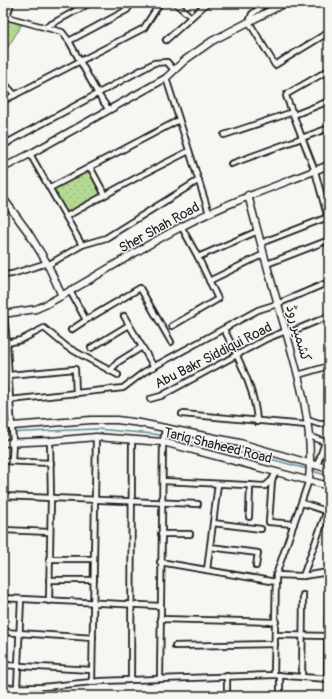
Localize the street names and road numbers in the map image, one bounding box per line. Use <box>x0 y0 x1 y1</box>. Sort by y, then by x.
street label: Sher Shah Road <box>116 198 203 257</box>
street label: کشمیر روڈ <box>282 303 315 363</box>
street label: Abu Bakr Siddiqui Road <box>152 318 275 392</box>
street label: Tariq Shaheed Road <box>162 424 274 467</box>

